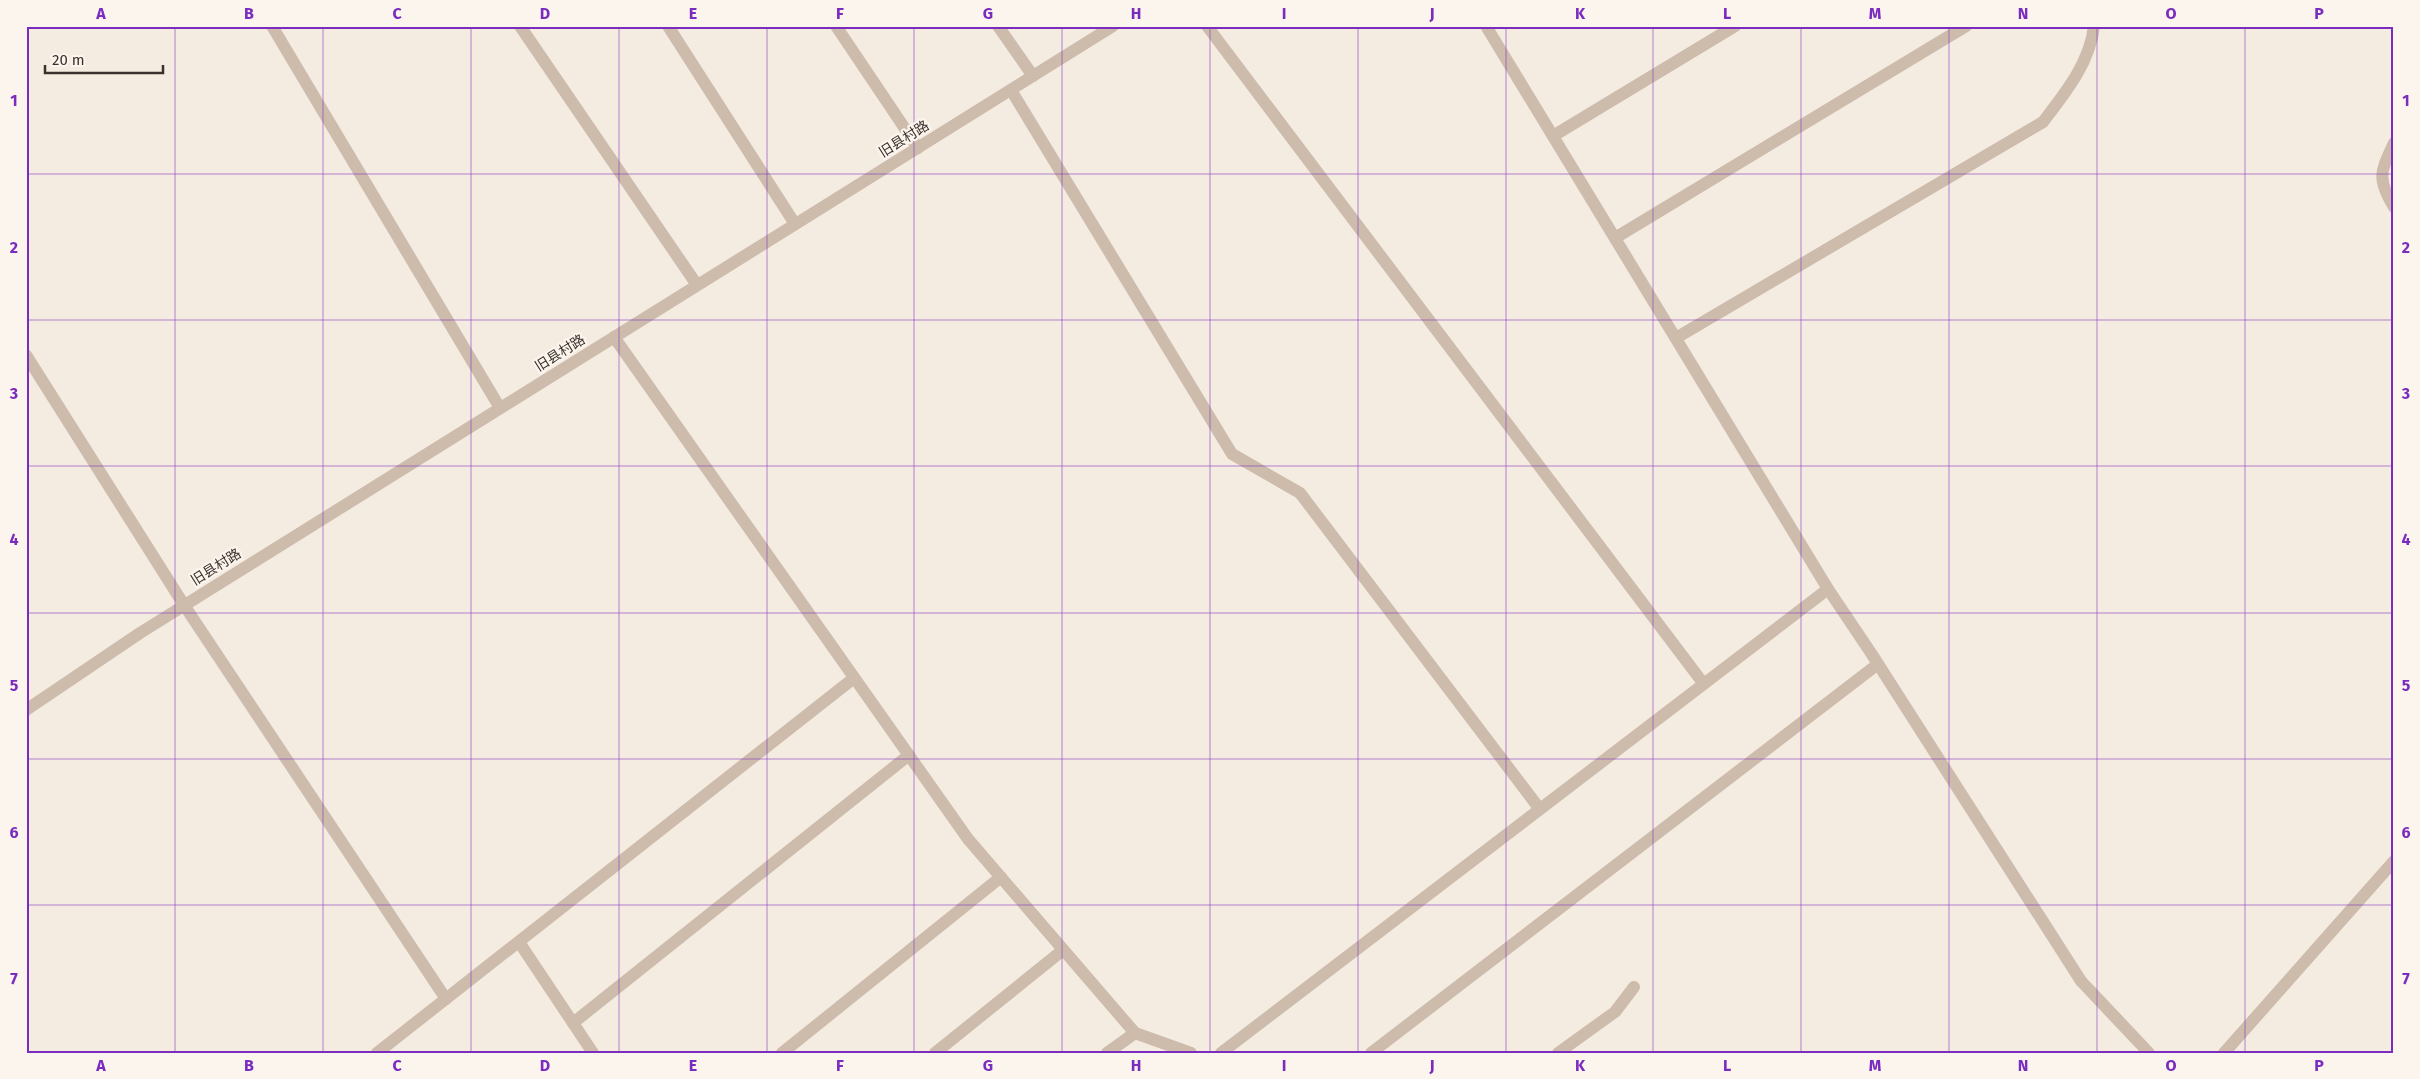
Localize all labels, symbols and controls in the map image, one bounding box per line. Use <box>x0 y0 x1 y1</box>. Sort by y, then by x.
text: A <box>95 4 106 23</box>
text: B <box>244 4 254 23</box>
text: C <box>392 4 402 23</box>
text: D <box>540 4 550 23</box>
text: E <box>689 4 697 23</box>
text: F <box>836 4 844 23</box>
text: G <box>983 4 993 23</box>
text: H <box>1131 4 1141 23</box>
text: I <box>1282 4 1286 23</box>
text: J <box>1428 4 1435 23</box>
text: K <box>1575 4 1586 23</box>
text: L <box>1723 4 1731 23</box>
text: M <box>1869 4 1882 23</box>
text: N <box>2018 4 2028 23</box>
text: O <box>2165 4 2177 23</box>
text: P <box>2314 4 2324 23</box>
scale bar <box>45 42 162 74</box>
text: 20 m <box>52 51 85 69</box>
text: 1 <box>10 91 18 110</box>
text: 1 <box>2402 91 2410 110</box>
street label: 旧县村路 <box>876 117 932 161</box>
text: 2 <box>10 238 18 257</box>
text: 2 <box>2402 238 2410 257</box>
street label: 旧县村路 <box>532 331 588 375</box>
text: 3 <box>9 384 18 403</box>
text: 3 <box>2401 384 2410 403</box>
text: 4 <box>9 530 19 549</box>
text: 4 <box>2401 530 2411 549</box>
street label: 旧县村路 <box>188 545 244 589</box>
text: 5 <box>10 676 19 695</box>
text: 5 <box>2402 676 2411 695</box>
text: 6 <box>9 823 19 842</box>
text: 6 <box>2401 823 2411 842</box>
text: 7 <box>10 969 18 988</box>
text: 7 <box>2402 969 2410 988</box>
text: A <box>95 1056 106 1075</box>
text: B <box>244 1056 254 1075</box>
text: C <box>392 1056 402 1075</box>
text: D <box>540 1056 550 1075</box>
text: E <box>689 1056 697 1075</box>
text: F <box>836 1056 844 1075</box>
text: G <box>983 1056 993 1075</box>
text: H <box>1131 1056 1141 1075</box>
text: I <box>1282 1056 1286 1075</box>
text: J <box>1428 1056 1435 1075</box>
text: K <box>1575 1056 1586 1075</box>
text: L <box>1723 1056 1731 1075</box>
text: M <box>1869 1056 1882 1075</box>
text: N <box>2018 1056 2028 1075</box>
text: O <box>2165 1056 2177 1075</box>
text: P <box>2314 1056 2324 1075</box>

